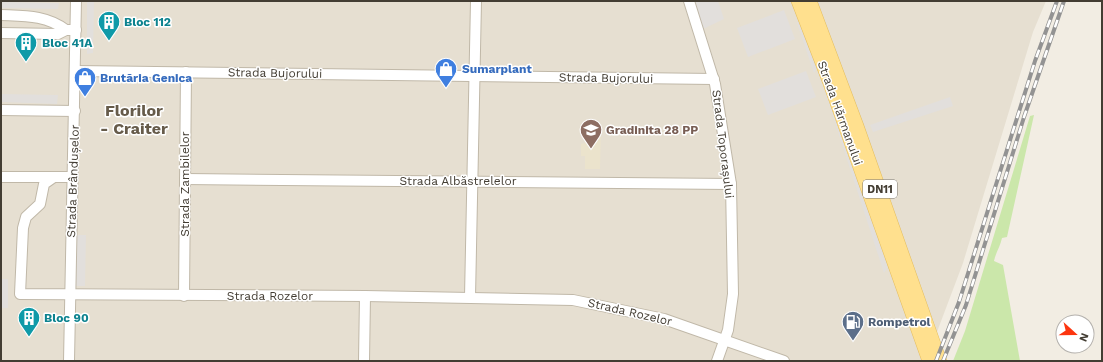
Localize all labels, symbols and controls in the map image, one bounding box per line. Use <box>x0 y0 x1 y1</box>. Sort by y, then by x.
building icon: Bloc 112 <box>96 9 122 42</box>
place label: Bloc 112 <box>124 15 171 29</box>
building icon: Bloc 41A <box>13 30 39 63</box>
place label: Bloc 41A <box>42 36 93 50</box>
shop icon: Sumarplant <box>433 56 459 89</box>
street label: Strada Hărmanului <box>815 59 865 167</box>
place label: Sumarplant <box>462 62 532 76</box>
shop icon: Brutăria Genica <box>72 65 98 98</box>
street label: Strada Bujorului <box>228 65 322 81</box>
street label: Strada Bujorului <box>559 70 653 86</box>
place label: Brutăria Genica <box>100 71 192 85</box>
street label: Strada Toporașului <box>709 89 737 199</box>
district label: Florilor - Craiter <box>100 101 168 138</box>
school or university icon: Gradinita 28 PP <box>578 117 604 150</box>
place label: Gradinita 28 PP <box>606 123 698 137</box>
street label: Strada Brândușelor <box>64 124 82 238</box>
street label: Strada Zambilelor <box>178 131 192 237</box>
street label: Strada Albăstrelelor <box>399 174 517 188</box>
road number: DN11 <box>863 180 897 198</box>
street label: Strada Rozelor <box>227 289 313 303</box>
street label: Strada Rozelor <box>586 295 674 329</box>
building icon: Bloc 90 <box>16 305 42 338</box>
fuel station icon: Rompetrol <box>840 309 866 342</box>
place label: Bloc 90 <box>44 311 89 325</box>
north arrow <box>1055 314 1095 354</box>
place label: Rompetrol <box>868 315 931 329</box>
text: N <box>1076 331 1091 344</box>

